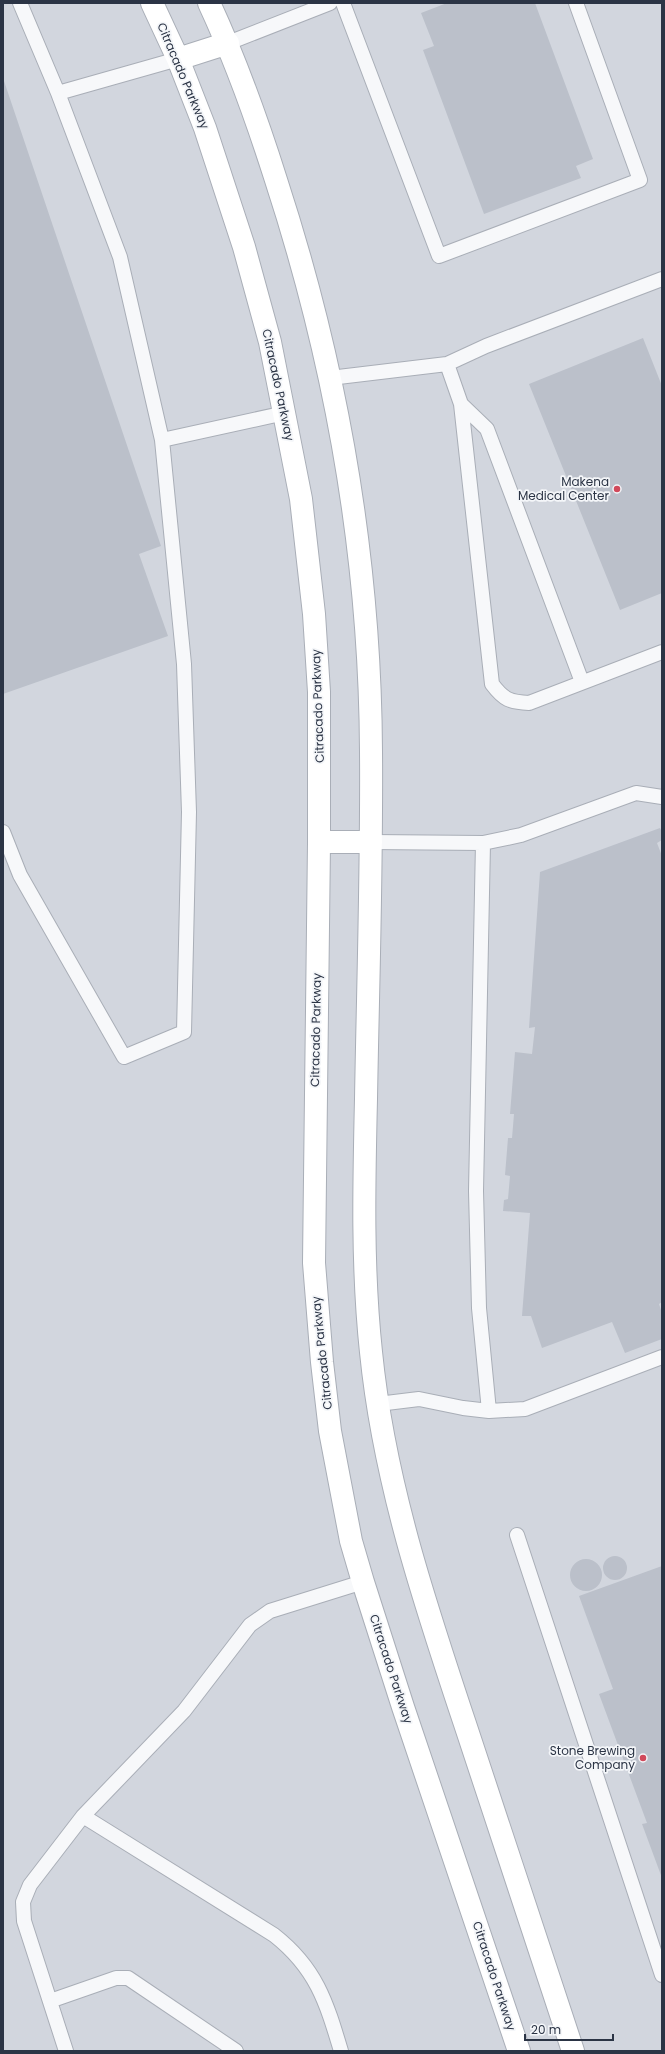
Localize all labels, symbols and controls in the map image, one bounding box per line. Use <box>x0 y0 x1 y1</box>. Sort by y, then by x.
street label: Citracado Parkway <box>153 20 214 132</box>
street label: Citracado Parkway <box>258 327 299 443</box>
place label: Makena Medical Center <box>518 473 610 504</box>
marker: Makena Medical Center <box>612 484 622 494</box>
street label: Citracado Parkway <box>307 649 328 763</box>
street label: Citracado Parkway <box>306 973 325 1087</box>
street label: Citracado Parkway <box>307 1295 336 1411</box>
street label: Citracado Parkway <box>366 1612 417 1726</box>
place label: Stone Brewing Company <box>550 1742 635 1773</box>
marker: Stone Brewing Company <box>638 1753 648 1763</box>
street label: Citracado Parkway <box>469 1919 520 2033</box>
scale bar <box>525 2016 613 2042</box>
text: 20 m <box>531 2021 561 2038</box>

